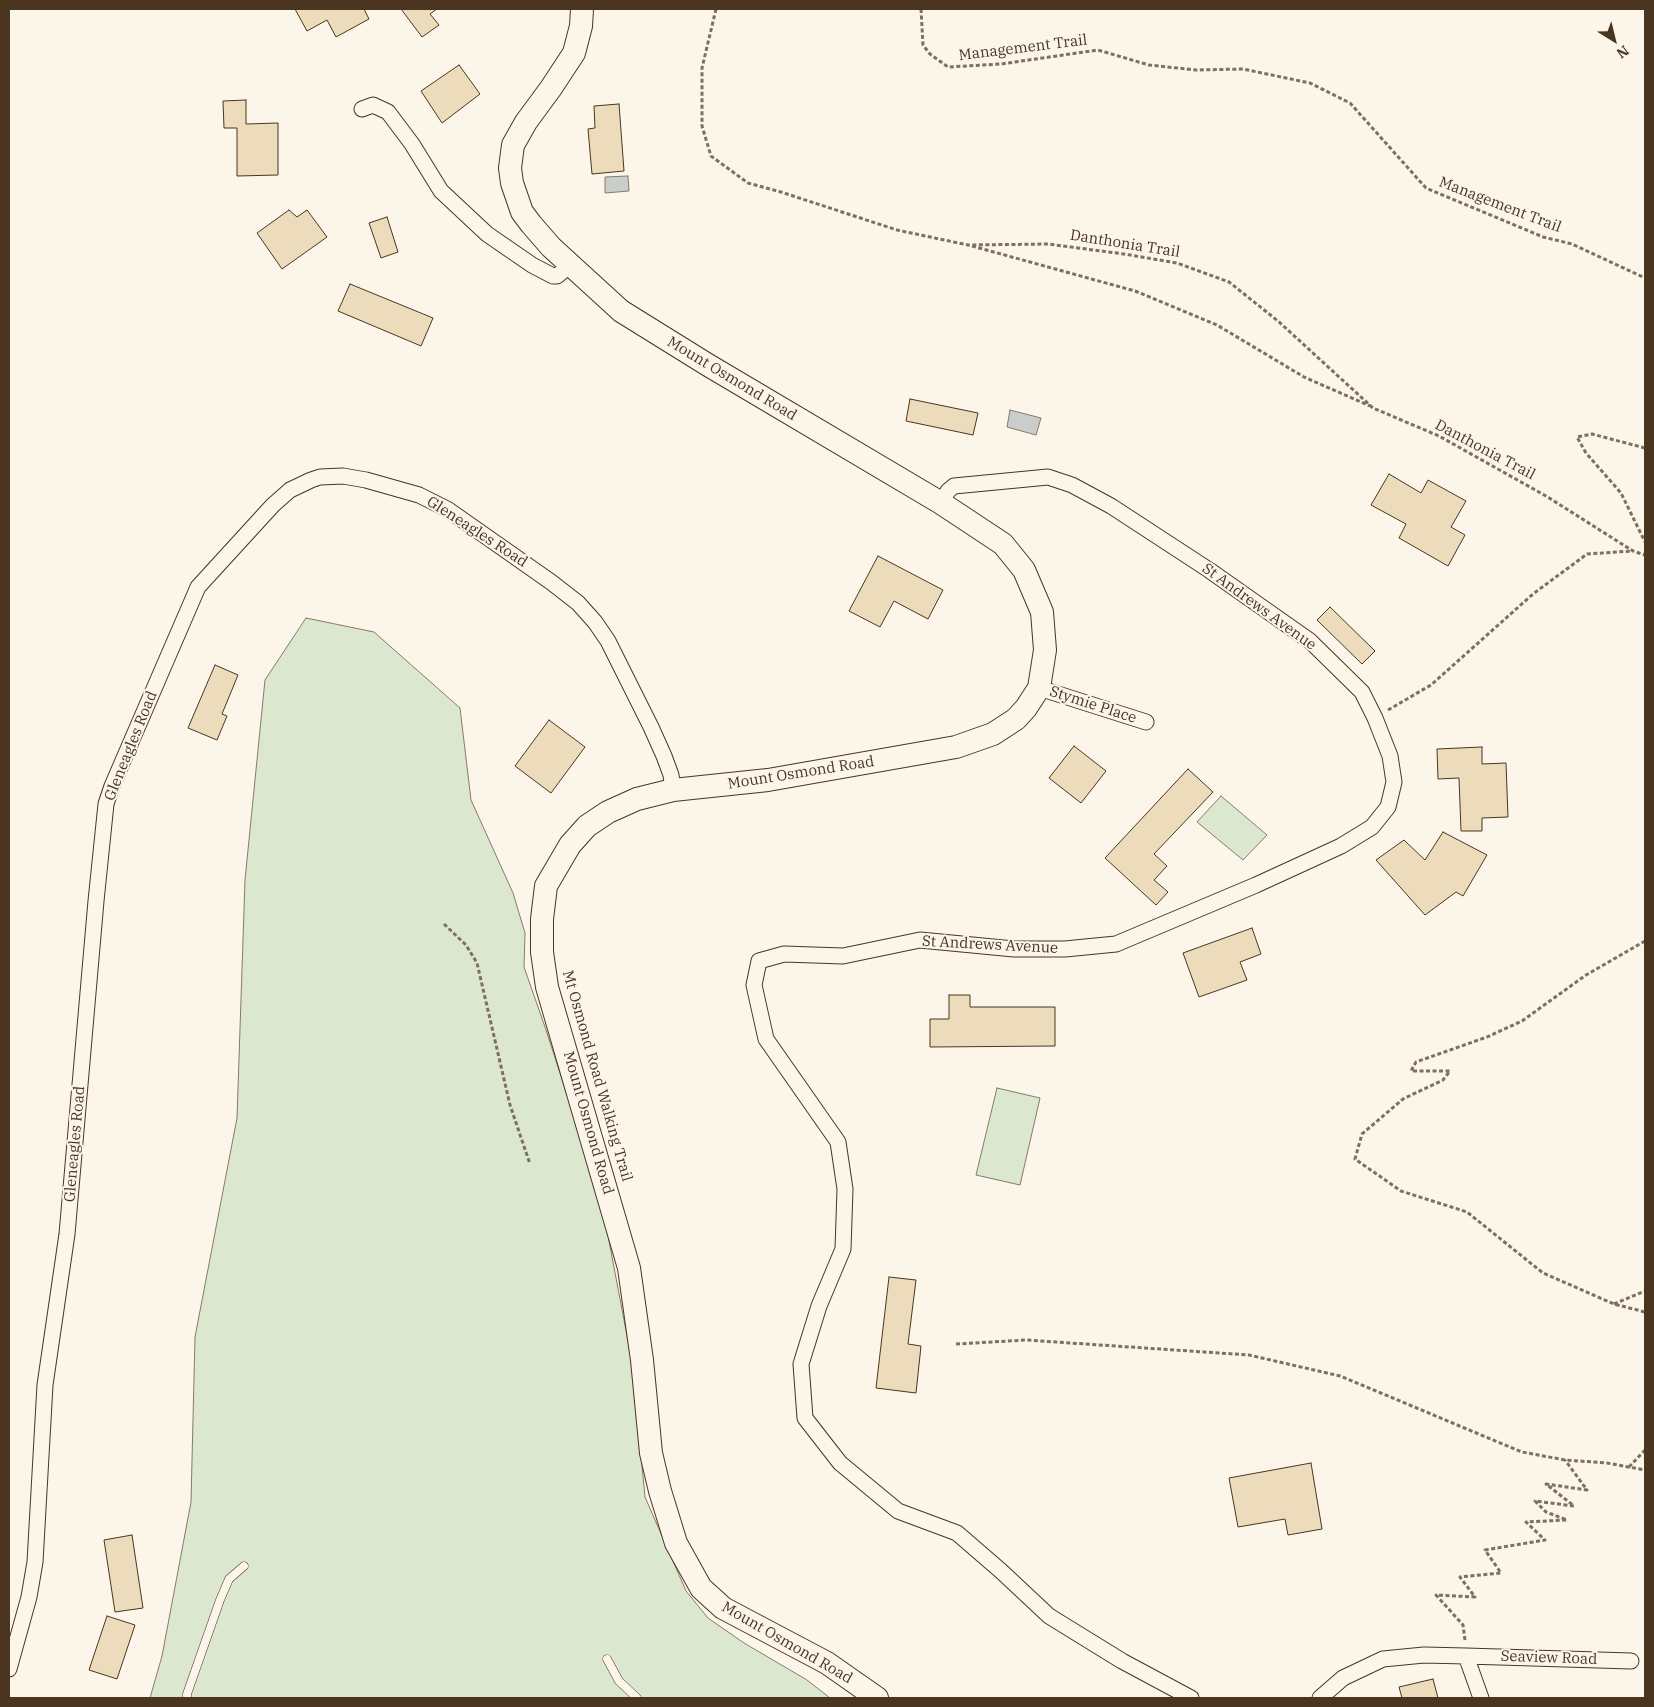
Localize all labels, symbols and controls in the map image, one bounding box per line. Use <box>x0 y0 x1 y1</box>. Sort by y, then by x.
north arrow <box>1589 15 1639 65</box>
street label: Management Trail <box>958 31 1088 65</box>
text: N <box>1613 42 1633 63</box>
street label: Management Trail <box>1436 173 1564 237</box>
street label: Danthonia Trail <box>1069 226 1181 262</box>
street label: Mount Osmond Road <box>664 333 800 425</box>
street label: Danthonia Trail <box>1432 416 1538 484</box>
street label: Gleneagles Road <box>423 493 531 571</box>
street label: St Andrews Avenue <box>1199 560 1319 654</box>
street label: Stymie Place <box>1047 682 1139 728</box>
street label: Gleneagles Road <box>101 689 161 803</box>
street label: Mount Osmond Road <box>727 753 875 793</box>
street label: St Andrews Avenue <box>921 932 1059 958</box>
street label: Mt Osmond Road Walking Trail <box>558 968 636 1184</box>
street label: Mount Osmond Road <box>559 1049 617 1197</box>
street label: Gleneagles Road <box>61 1085 89 1203</box>
street label: Mount Osmond Road <box>718 1598 856 1688</box>
street label: Seaview Road <box>1500 1647 1598 1669</box>

